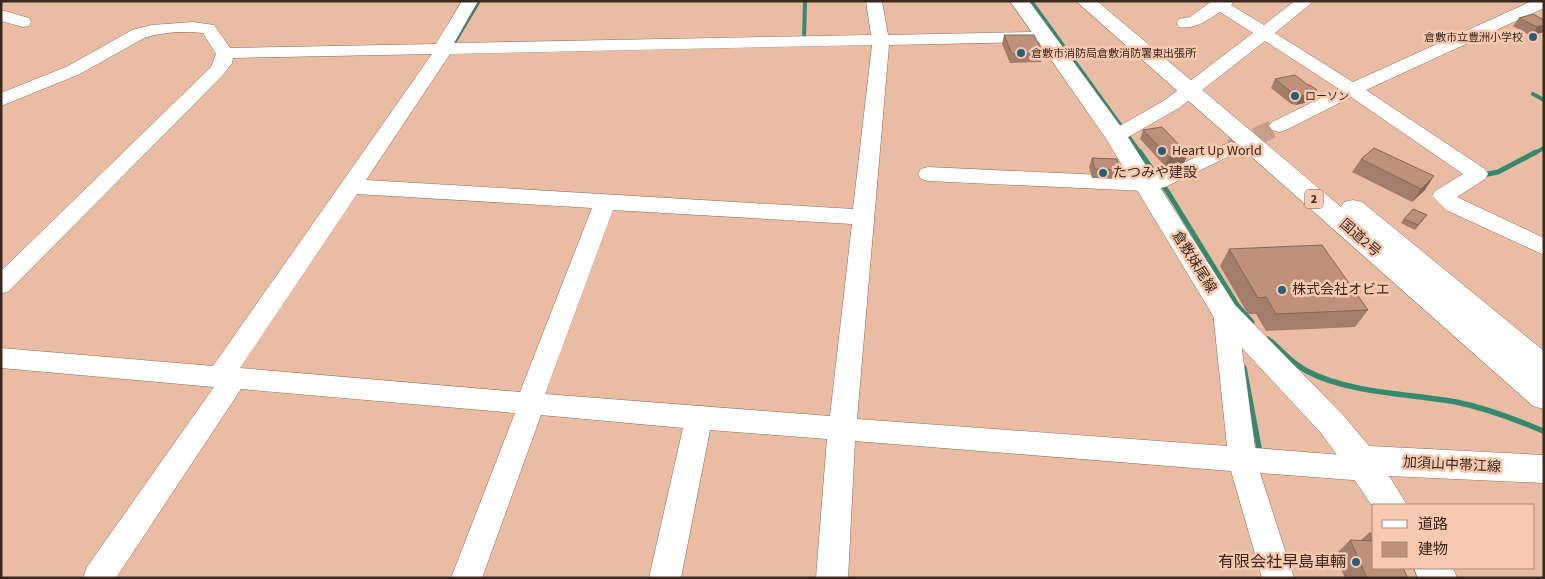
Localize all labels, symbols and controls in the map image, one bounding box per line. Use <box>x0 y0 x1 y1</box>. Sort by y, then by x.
place label: 倉敷市立豊洲小学校 <box>1424 30 1523 45</box>
marker: 倉敷市立豊洲小学校 <box>1527 31 1539 43</box>
place label: 倉敷市消防局倉敷消防署東出張所 <box>1031 46 1197 61</box>
marker: 倉敷市消防局倉敷消防署東出張所 <box>1015 47 1027 59</box>
place label: ローソン <box>1305 89 1349 104</box>
marker: ローソン <box>1289 90 1301 102</box>
place label: Heart Up World <box>1172 141 1262 161</box>
marker: Heart Up World <box>1156 145 1168 157</box>
place label: たつみや建設 <box>1113 163 1197 183</box>
marker: たつみや建設 <box>1097 167 1109 179</box>
road number: 2 <box>1305 190 1323 208</box>
street label: 国道2号 <box>1335 214 1385 262</box>
street label: 倉敷妹尾線 <box>1167 227 1221 297</box>
place label: 株式会社オビエ <box>1292 280 1390 300</box>
marker: 株式会社オビエ <box>1276 284 1288 296</box>
street label: 加須山中帯江線 <box>1403 452 1501 478</box>
legend <box>1372 504 1535 569</box>
text: 道路 <box>1418 514 1448 535</box>
text: 建物 <box>1418 539 1448 560</box>
place label: 有限会社早島車輛 <box>1218 551 1346 573</box>
marker: 有限会社早島車輛 <box>1350 556 1362 568</box>

